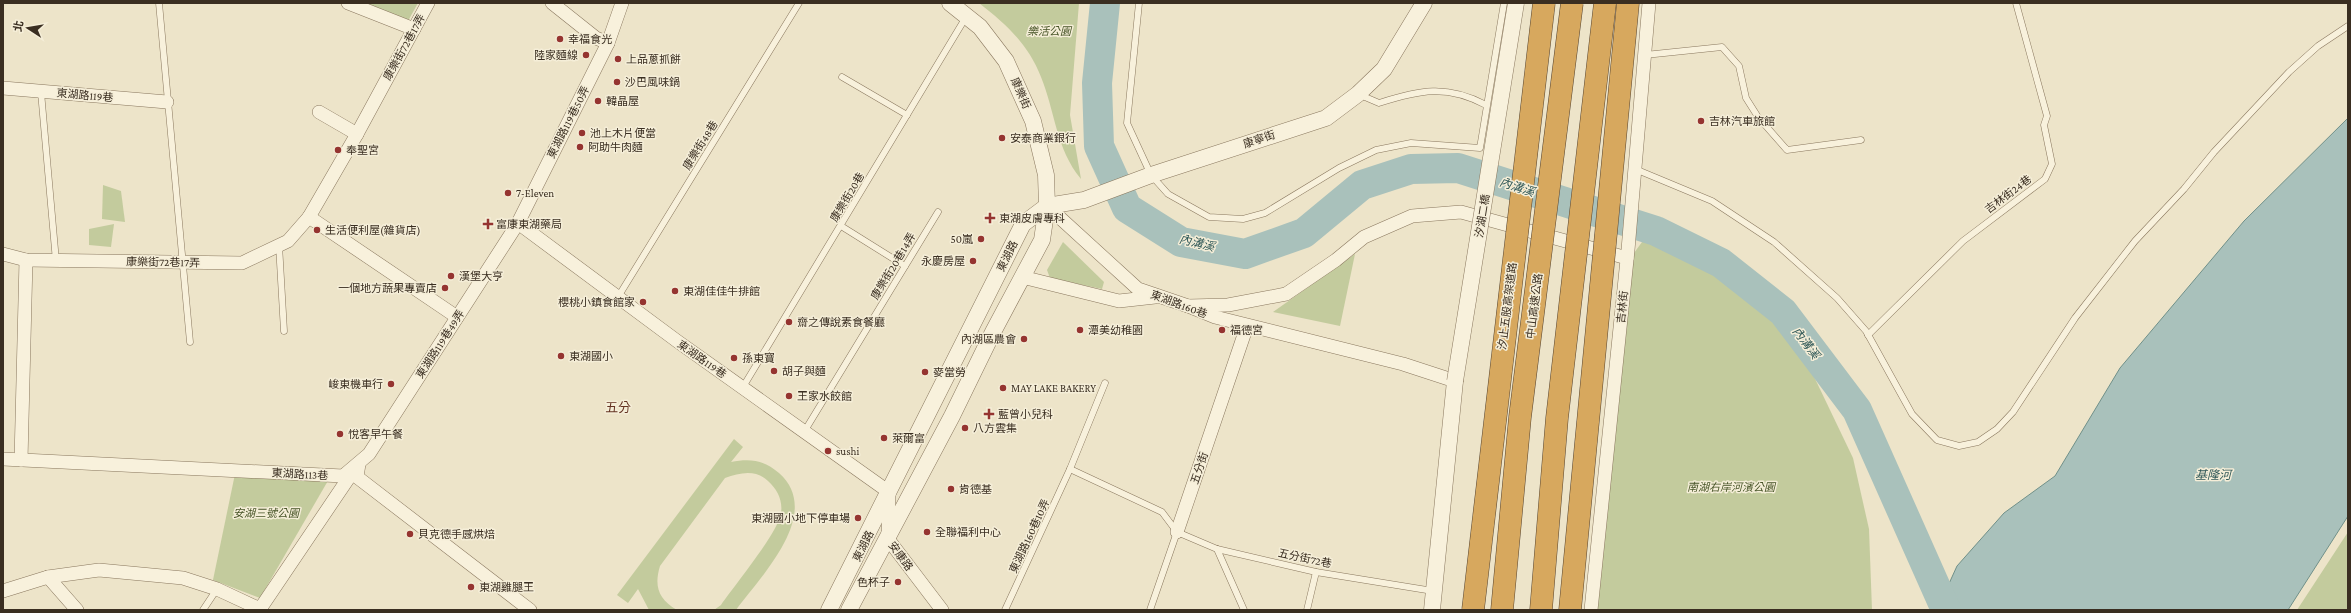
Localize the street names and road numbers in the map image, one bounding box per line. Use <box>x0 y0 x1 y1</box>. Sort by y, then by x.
street label: 康樂街72巷17弄 <box>381 12 427 82</box>
street label: 康樂街 <box>1009 75 1033 111</box>
street label: 東湖路119巷50弄 <box>545 84 591 160</box>
street label: 東湖路119巷 <box>56 87 114 103</box>
street label: 康樂街48巷 <box>680 118 720 172</box>
street label: 康寧街 <box>1241 128 1277 150</box>
street label: 康樂街20巷 <box>828 170 866 224</box>
street label: 吉林街24巷 <box>1982 173 2034 215</box>
street label: 汐湖二橋 <box>1473 193 1491 239</box>
street label: 康樂街20巷14弄 <box>868 230 918 302</box>
street label: 東湖路 <box>994 239 1020 273</box>
street label: 康樂街72巷17弄 <box>126 255 200 269</box>
street label: 汐止五股高架道路 <box>1496 262 1518 350</box>
street label: 中山高速公路 <box>1524 273 1544 339</box>
street label: 東湖路160巷 <box>1149 288 1209 320</box>
street label: 吉林街 <box>1614 290 1630 324</box>
street label: 東湖路119巷49弄 <box>413 308 467 380</box>
street label: 東湖路119巷 <box>675 338 729 380</box>
street label: 五分街 <box>1188 450 1210 486</box>
street label: 東湖路113巷 <box>271 467 329 481</box>
street label: 東湖路160巷10弄 <box>1007 497 1051 575</box>
street label: 東湖路 <box>850 529 876 563</box>
street label: 安康路 <box>886 539 916 573</box>
street label: 五分街72巷 <box>1277 546 1333 570</box>

